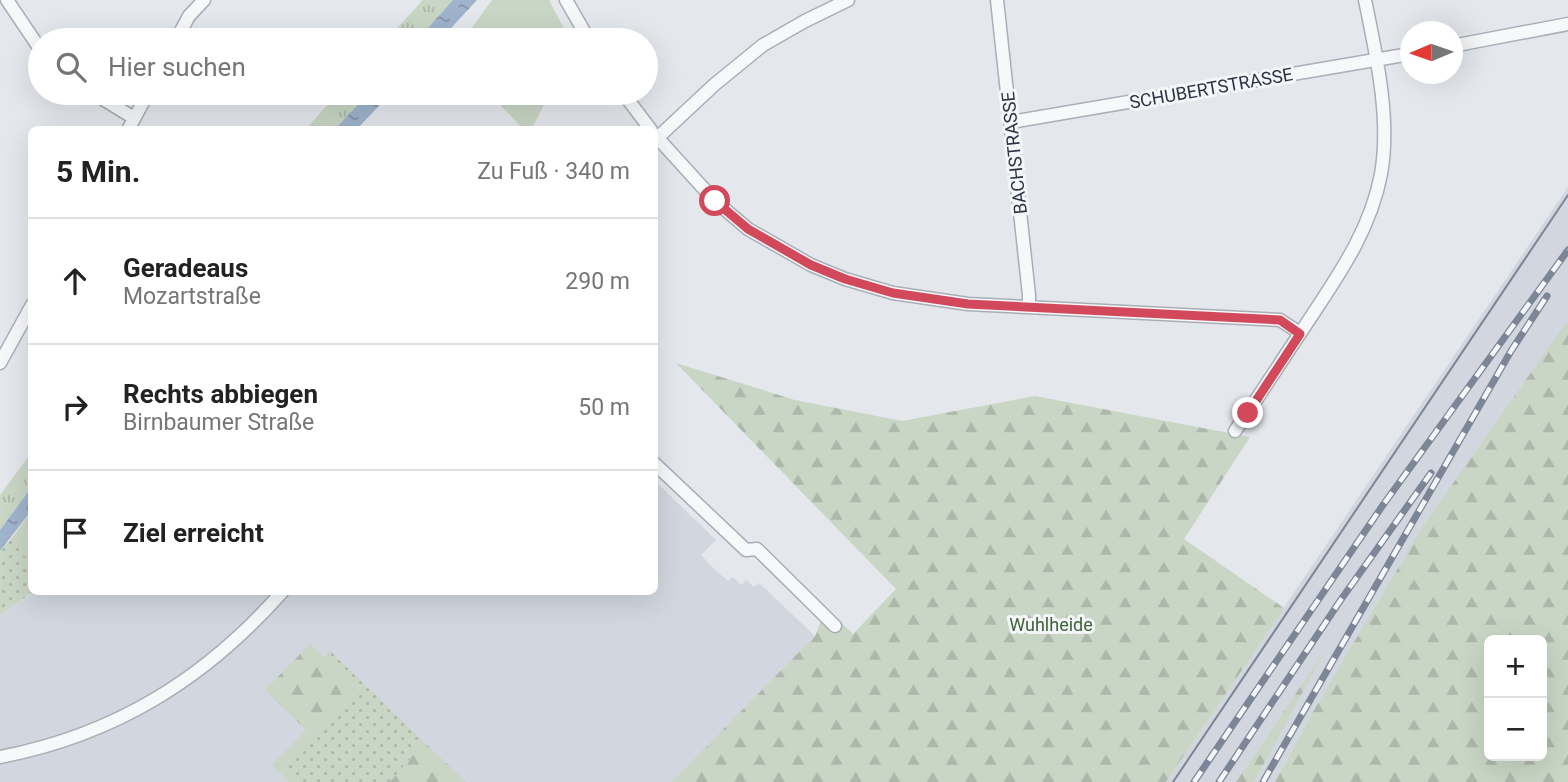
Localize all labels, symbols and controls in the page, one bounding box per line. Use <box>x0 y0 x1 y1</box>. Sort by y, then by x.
north arrow <box>1400 21 1463 84</box>
search box <box>28 28 658 105</box>
icon: search <box>52 48 90 86</box>
text: Hier suchen <box>108 52 246 82</box>
street label: SCHUBERTSTRASSE <box>1128 63 1294 113</box>
street label: BACHSTRASSE <box>997 91 1031 215</box>
text: 5 Min. <box>56 154 140 189</box>
text: Zu Fuß · 340 m <box>477 158 630 185</box>
route start <box>699 185 730 216</box>
text: Geradeaus <box>123 253 248 283</box>
icon: ahead <box>56 262 94 300</box>
text: 290 m <box>565 268 630 295</box>
text: Mozartstraße <box>123 283 261 310</box>
text: Rechts abbiegen <box>123 379 318 409</box>
icon: right <box>56 388 94 426</box>
text: 50 m <box>578 394 630 421</box>
route end <box>1232 397 1263 428</box>
text: Birnbaumer Straße <box>123 409 314 436</box>
icon: arrive <box>56 514 94 552</box>
text: Ziel erreicht <box>123 518 264 548</box>
park label: Wuhlheide <box>1009 614 1093 635</box>
map controls <box>1484 635 1547 761</box>
button: + <box>1484 635 1547 698</box>
button: − <box>1484 698 1547 761</box>

